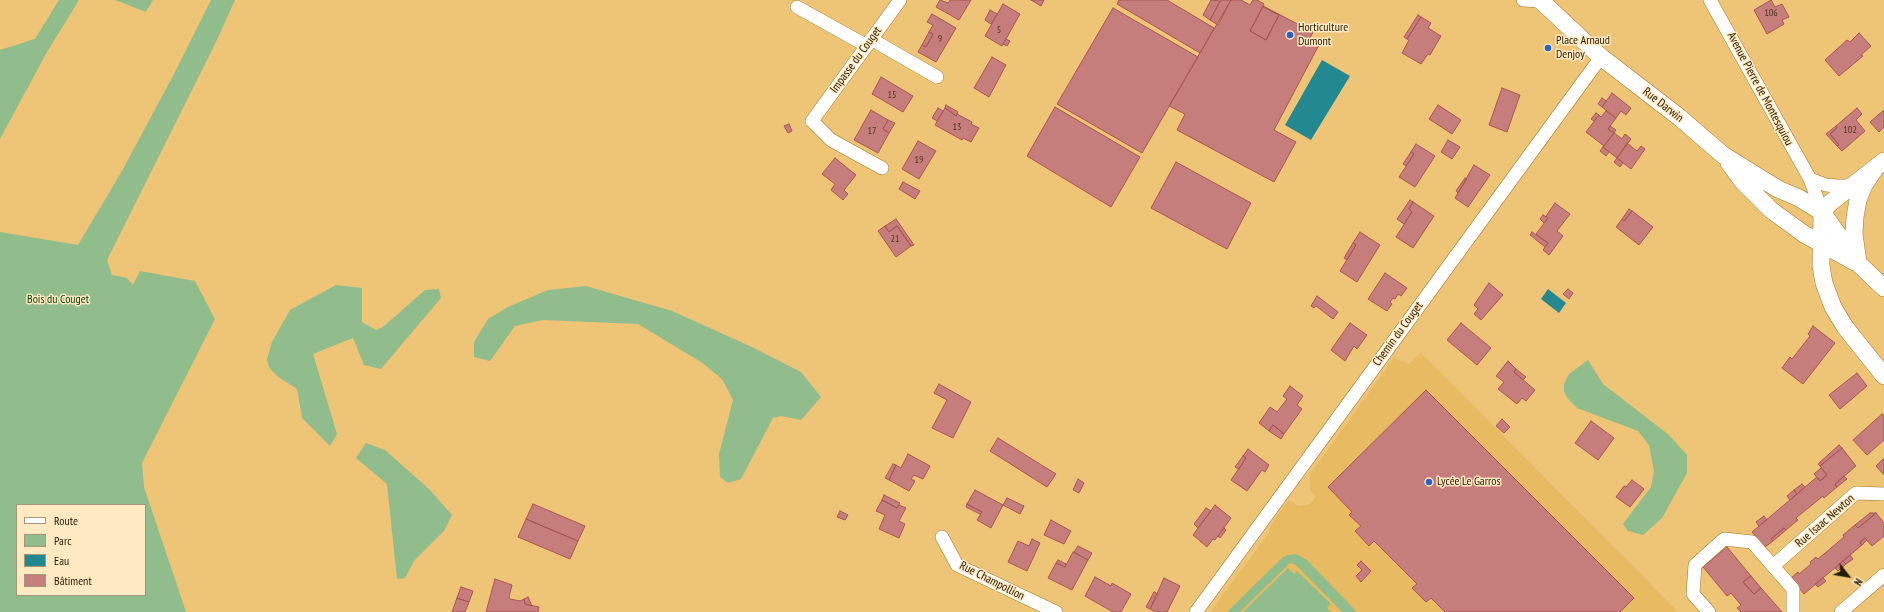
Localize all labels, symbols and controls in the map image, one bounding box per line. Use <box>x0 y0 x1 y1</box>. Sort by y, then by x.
house number: 106 <box>1764 7 1778 19</box>
place label: Horticulture Dumont <box>1298 21 1348 49</box>
street label: Impasse du Couget <box>827 24 885 96</box>
house number: 5 <box>997 24 1001 36</box>
marker: Horticulture Dumont <box>1285 30 1295 40</box>
street label: Avenue Pierre de Montesquiou <box>1724 30 1796 148</box>
house number: 9 <box>938 33 942 45</box>
place label: Place Arnaud Denjoy <box>1556 34 1610 62</box>
marker: Place Arnaud Denjoy <box>1543 43 1553 53</box>
street label: Rue Darwin <box>1640 85 1686 125</box>
house number: 15 <box>888 89 896 101</box>
house number: 13 <box>953 121 961 133</box>
house number: 102 <box>1843 124 1857 136</box>
house number: 17 <box>868 125 876 137</box>
house number: 19 <box>915 154 923 166</box>
house number: 21 <box>891 233 899 245</box>
park label: Bois du Couget <box>27 293 89 307</box>
street label: Chemin du Couget <box>1370 299 1426 369</box>
place label: Lycée Le Garros <box>1437 475 1500 489</box>
marker: Lycée Le Garros <box>1424 477 1434 487</box>
street label: Rue Isaac Newton <box>1792 491 1858 551</box>
legend <box>16 504 146 596</box>
text: Route <box>54 513 78 528</box>
text: Parc <box>54 533 71 548</box>
text: Eau <box>54 553 69 568</box>
north arrow <box>1828 556 1868 596</box>
street label: Rue Champollion <box>957 558 1027 604</box>
text: Bâtiment <box>54 573 92 588</box>
text: N <box>1851 576 1866 588</box>

